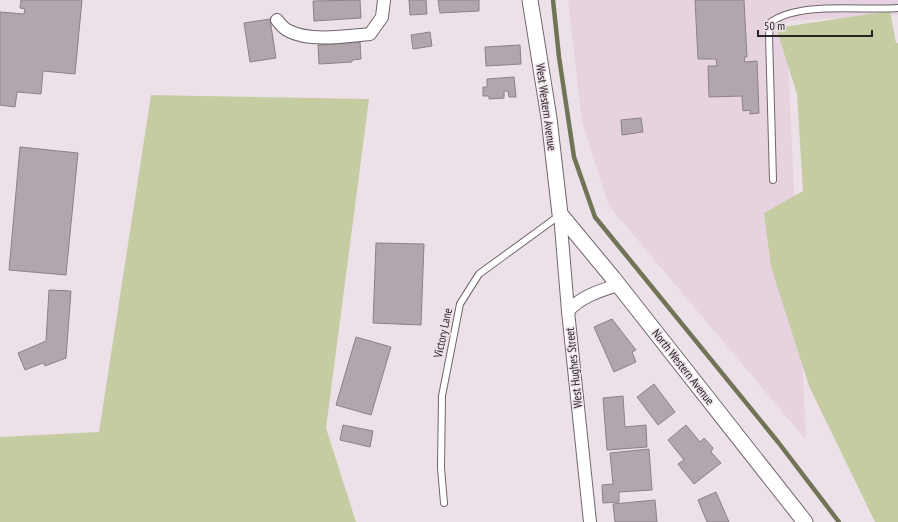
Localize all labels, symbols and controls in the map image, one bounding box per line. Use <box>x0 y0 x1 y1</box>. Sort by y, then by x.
scale bar <box>758 12 872 38</box>
text: 50 m <box>764 18 785 33</box>
street label: West Western Avenue <box>533 62 560 152</box>
street label: Victory Lane <box>430 307 455 360</box>
street label: West Hughes Street <box>562 326 585 409</box>
street label: North Western Avenue <box>649 326 718 408</box>

